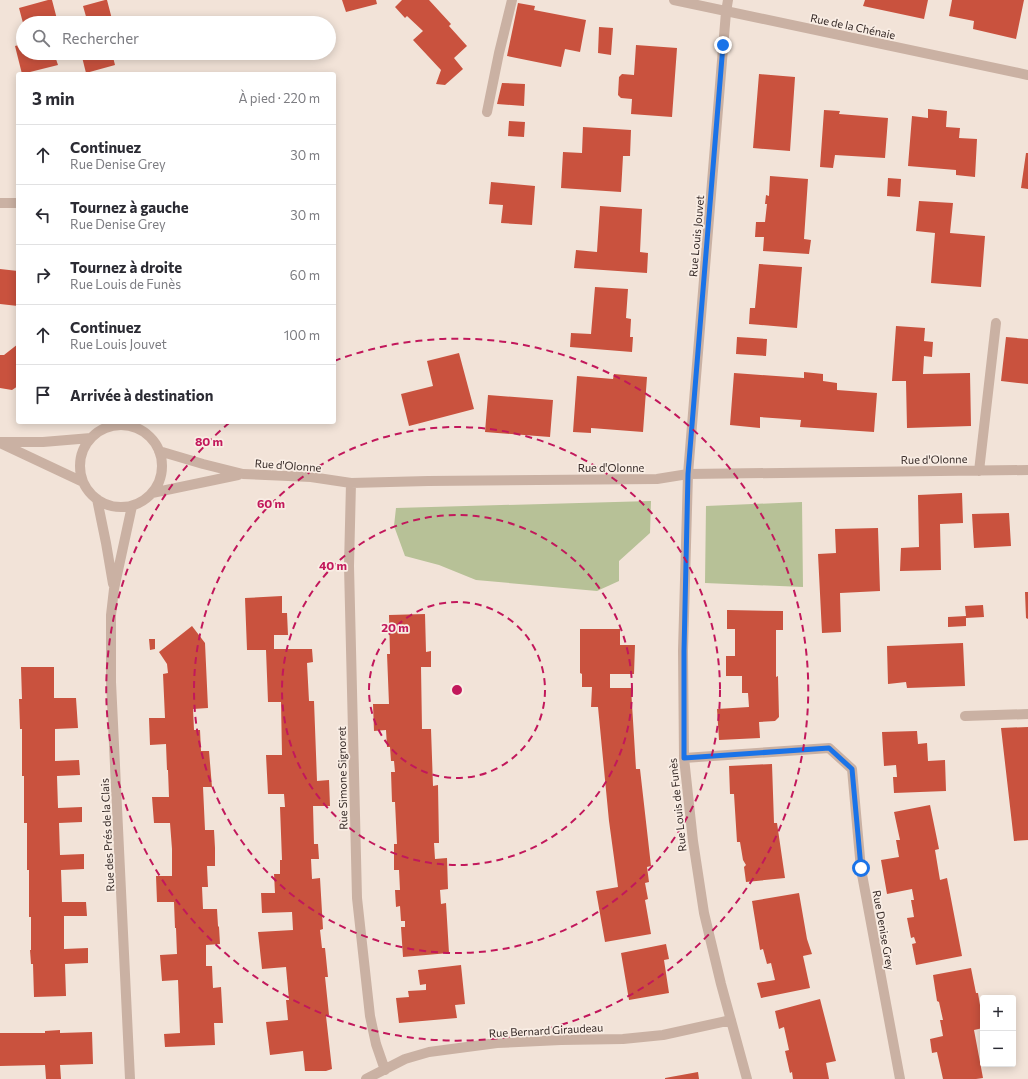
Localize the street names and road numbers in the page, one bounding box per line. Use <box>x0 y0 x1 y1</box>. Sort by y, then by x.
street label: Rue de la Chénaie <box>809 11 897 41</box>
street label: Rue Louis Jouvet <box>686 194 707 277</box>
street label: Rue d'Olonne <box>901 452 968 466</box>
street label: Rue d'Olonne <box>254 456 322 474</box>
street label: Rue d'Olonne <box>578 461 645 474</box>
street label: Rue Simone Signoret <box>335 726 349 830</box>
street label: Rue Louis de Funès <box>666 758 688 852</box>
street label: Rue des Prés de la Clais <box>98 778 116 892</box>
street label: Rue Denise Grey <box>871 889 897 971</box>
street label: Rue Bernard Giraudeau <box>488 1021 604 1039</box>

